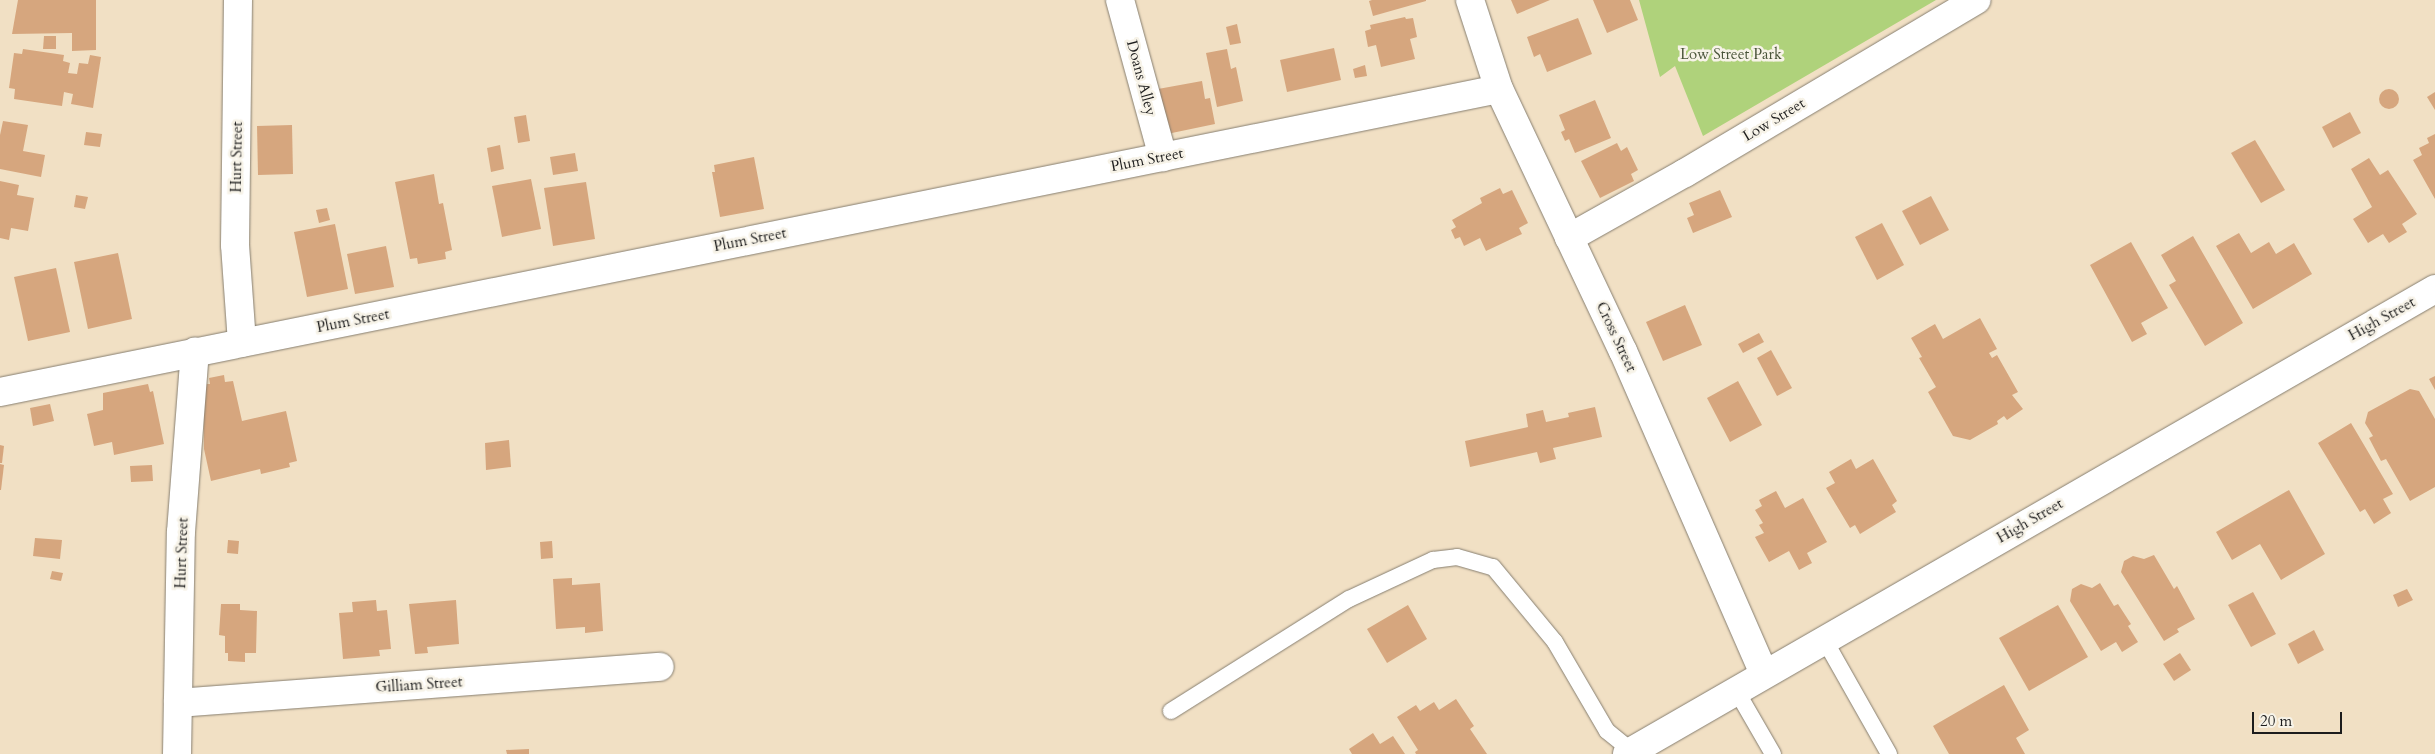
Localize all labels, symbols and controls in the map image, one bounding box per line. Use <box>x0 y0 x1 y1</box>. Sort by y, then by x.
street label: Doans Alley <box>1122 38 1160 118</box>
park label: Low Street Park <box>1680 46 1782 64</box>
street label: Low Street <box>1740 94 1808 146</box>
street label: Hurt Street <box>227 121 247 193</box>
street label: Plum Street <box>1109 144 1185 176</box>
street label: Plum Street <box>712 224 788 256</box>
street label: High Street <box>2345 293 2419 345</box>
street label: Cross Street <box>1592 299 1640 375</box>
street label: Plum Street <box>315 305 391 337</box>
street label: High Street <box>1994 495 2066 547</box>
street label: Hurt Street <box>172 517 192 589</box>
street label: Gilliam Street <box>375 673 463 697</box>
scale bar <box>2255 702 2345 734</box>
text: 20 m <box>2260 711 2292 731</box>

